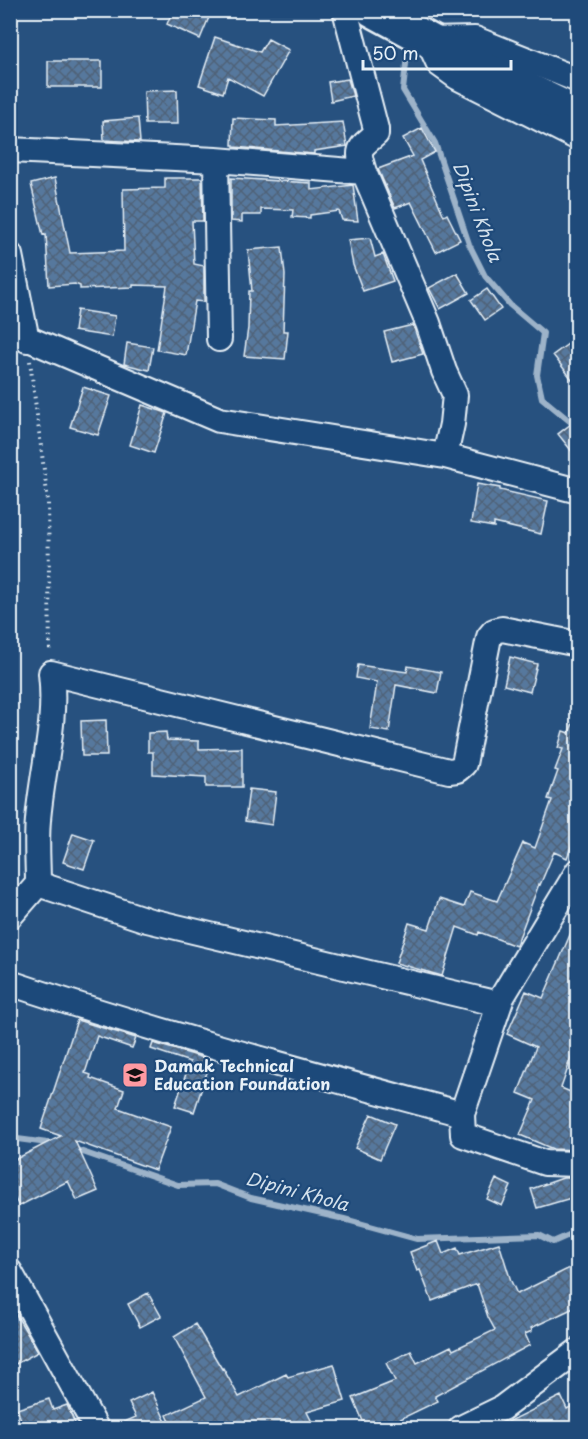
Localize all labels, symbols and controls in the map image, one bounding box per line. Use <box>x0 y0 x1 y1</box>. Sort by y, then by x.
scale bar <box>363 33 512 71</box>
text: 50 m <box>372 39 419 66</box>
water label: Dipini Khola <box>447 158 510 266</box>
place label: Damak Technical Education Foundation <box>154 1053 330 1095</box>
school or university icon: Damak Technical Education Foundation <box>120 1060 150 1090</box>
water label: Dipini Khola <box>243 1164 352 1217</box>

